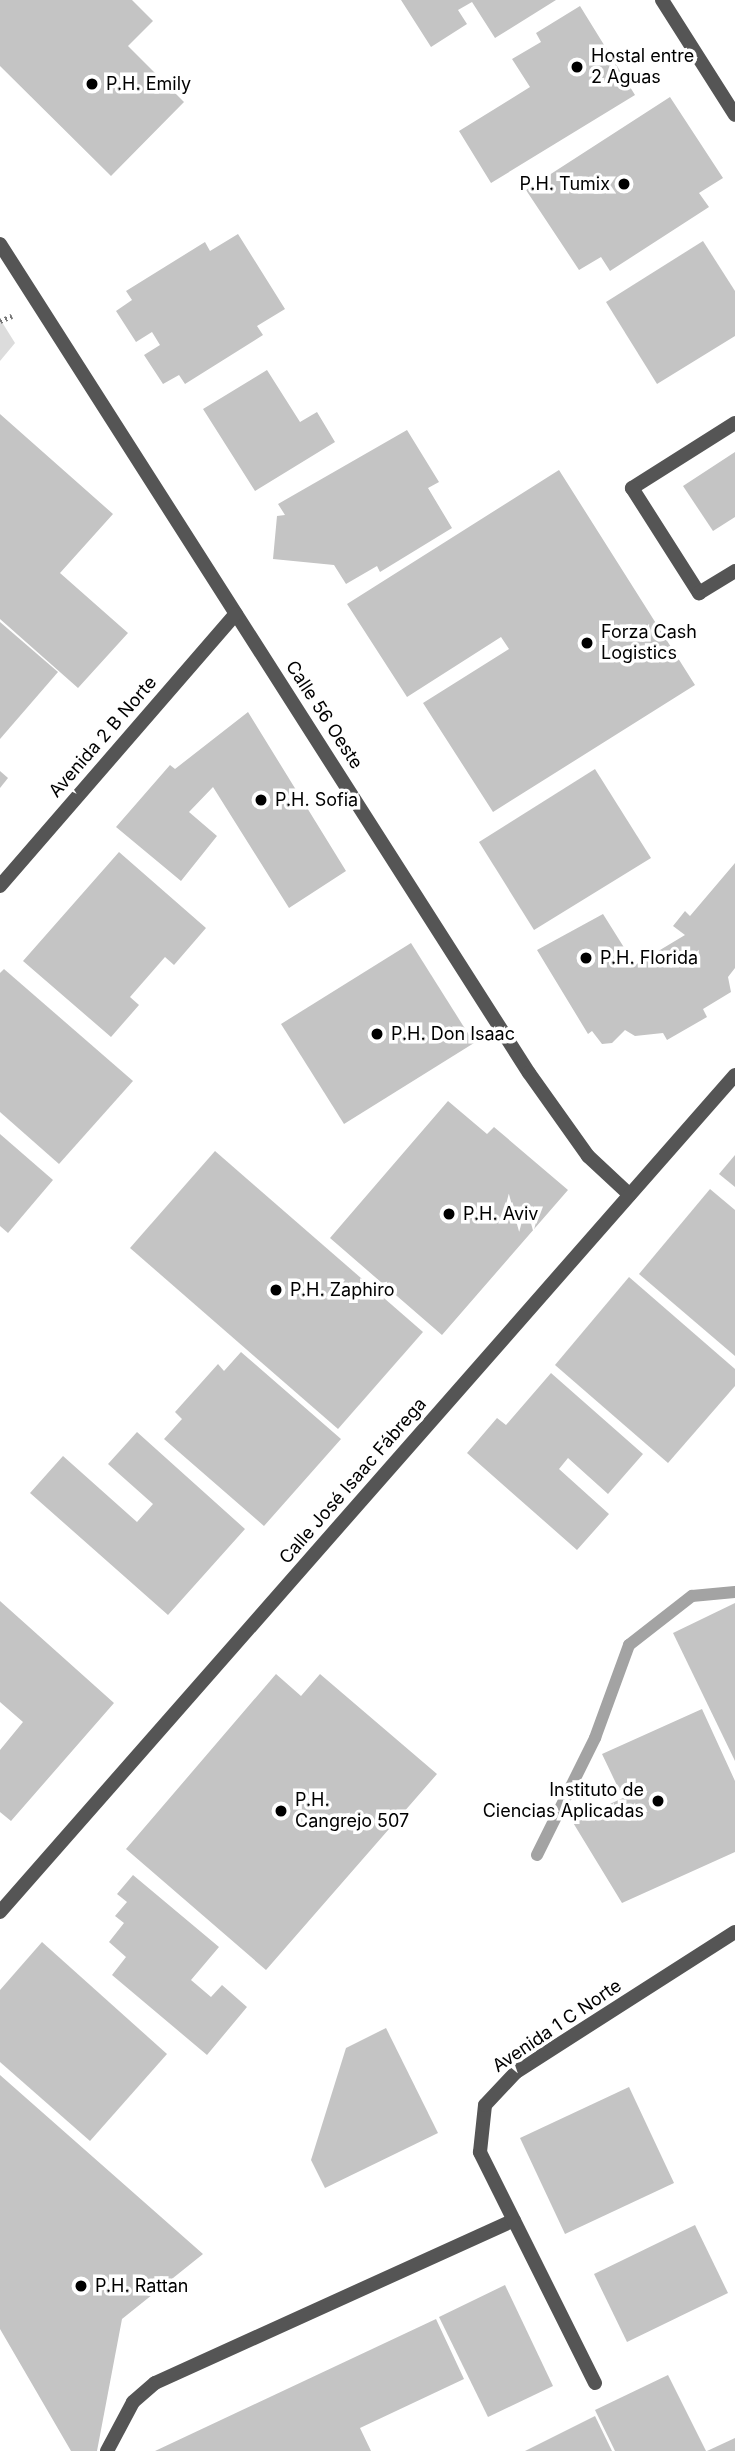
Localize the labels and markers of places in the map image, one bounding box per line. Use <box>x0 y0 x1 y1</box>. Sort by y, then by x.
place label: Hostal entre 2 Aguas <box>591 46 694 88</box>
marker: Hostal entre 2 Aguas <box>569 59 585 75</box>
place label: P.H. Emily <box>106 73 191 95</box>
marker: P.H. Emily <box>84 76 100 92</box>
place label: P.H. Tumix <box>519 173 610 195</box>
marker: P.H. Tumix <box>616 176 632 192</box>
place label: Forza Cash Logistics <box>601 622 697 664</box>
marker: Forza Cash Logistics <box>579 635 595 651</box>
place label: P.H. Sofia <box>275 789 358 811</box>
marker: P.H. Sofia <box>253 792 269 808</box>
place label: P.H. Florida <box>600 947 698 969</box>
marker: P.H. Florida <box>578 950 594 966</box>
place label: P.H. Don Isaac <box>391 1023 515 1045</box>
marker: P.H. Don Isaac <box>369 1026 385 1042</box>
place label: P.H. Aviv <box>463 1203 538 1225</box>
marker: P.H. Aviv <box>441 1206 457 1222</box>
place label: P.H. Zaphiro <box>290 1279 394 1301</box>
marker: P.H. Zaphiro <box>268 1282 284 1298</box>
place label: Instituto de Ciencias Aplicadas <box>483 1780 644 1823</box>
place label: P.H. Cangrejo 507 <box>295 1790 409 1832</box>
marker: Instituto de Ciencias Aplicadas <box>650 1793 666 1809</box>
marker: P.H. Cangrejo 507 <box>273 1803 289 1819</box>
place label: P.H. Rattan <box>95 2275 188 2297</box>
marker: P.H. Rattan <box>73 2278 89 2294</box>

